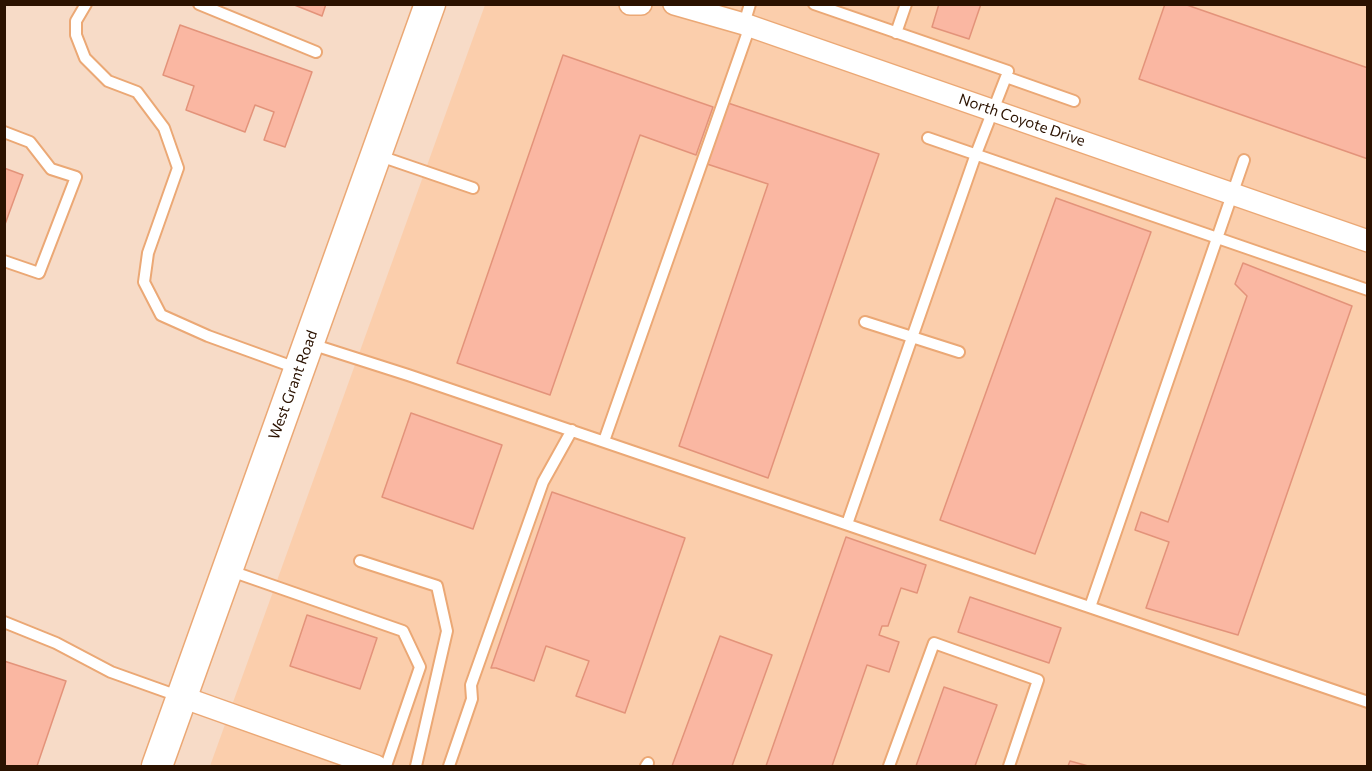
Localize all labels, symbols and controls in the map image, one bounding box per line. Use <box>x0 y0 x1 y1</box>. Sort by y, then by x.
street label: North Coyote Drive <box>957 90 1087 150</box>
street label: West Grant Road <box>265 328 321 442</box>

